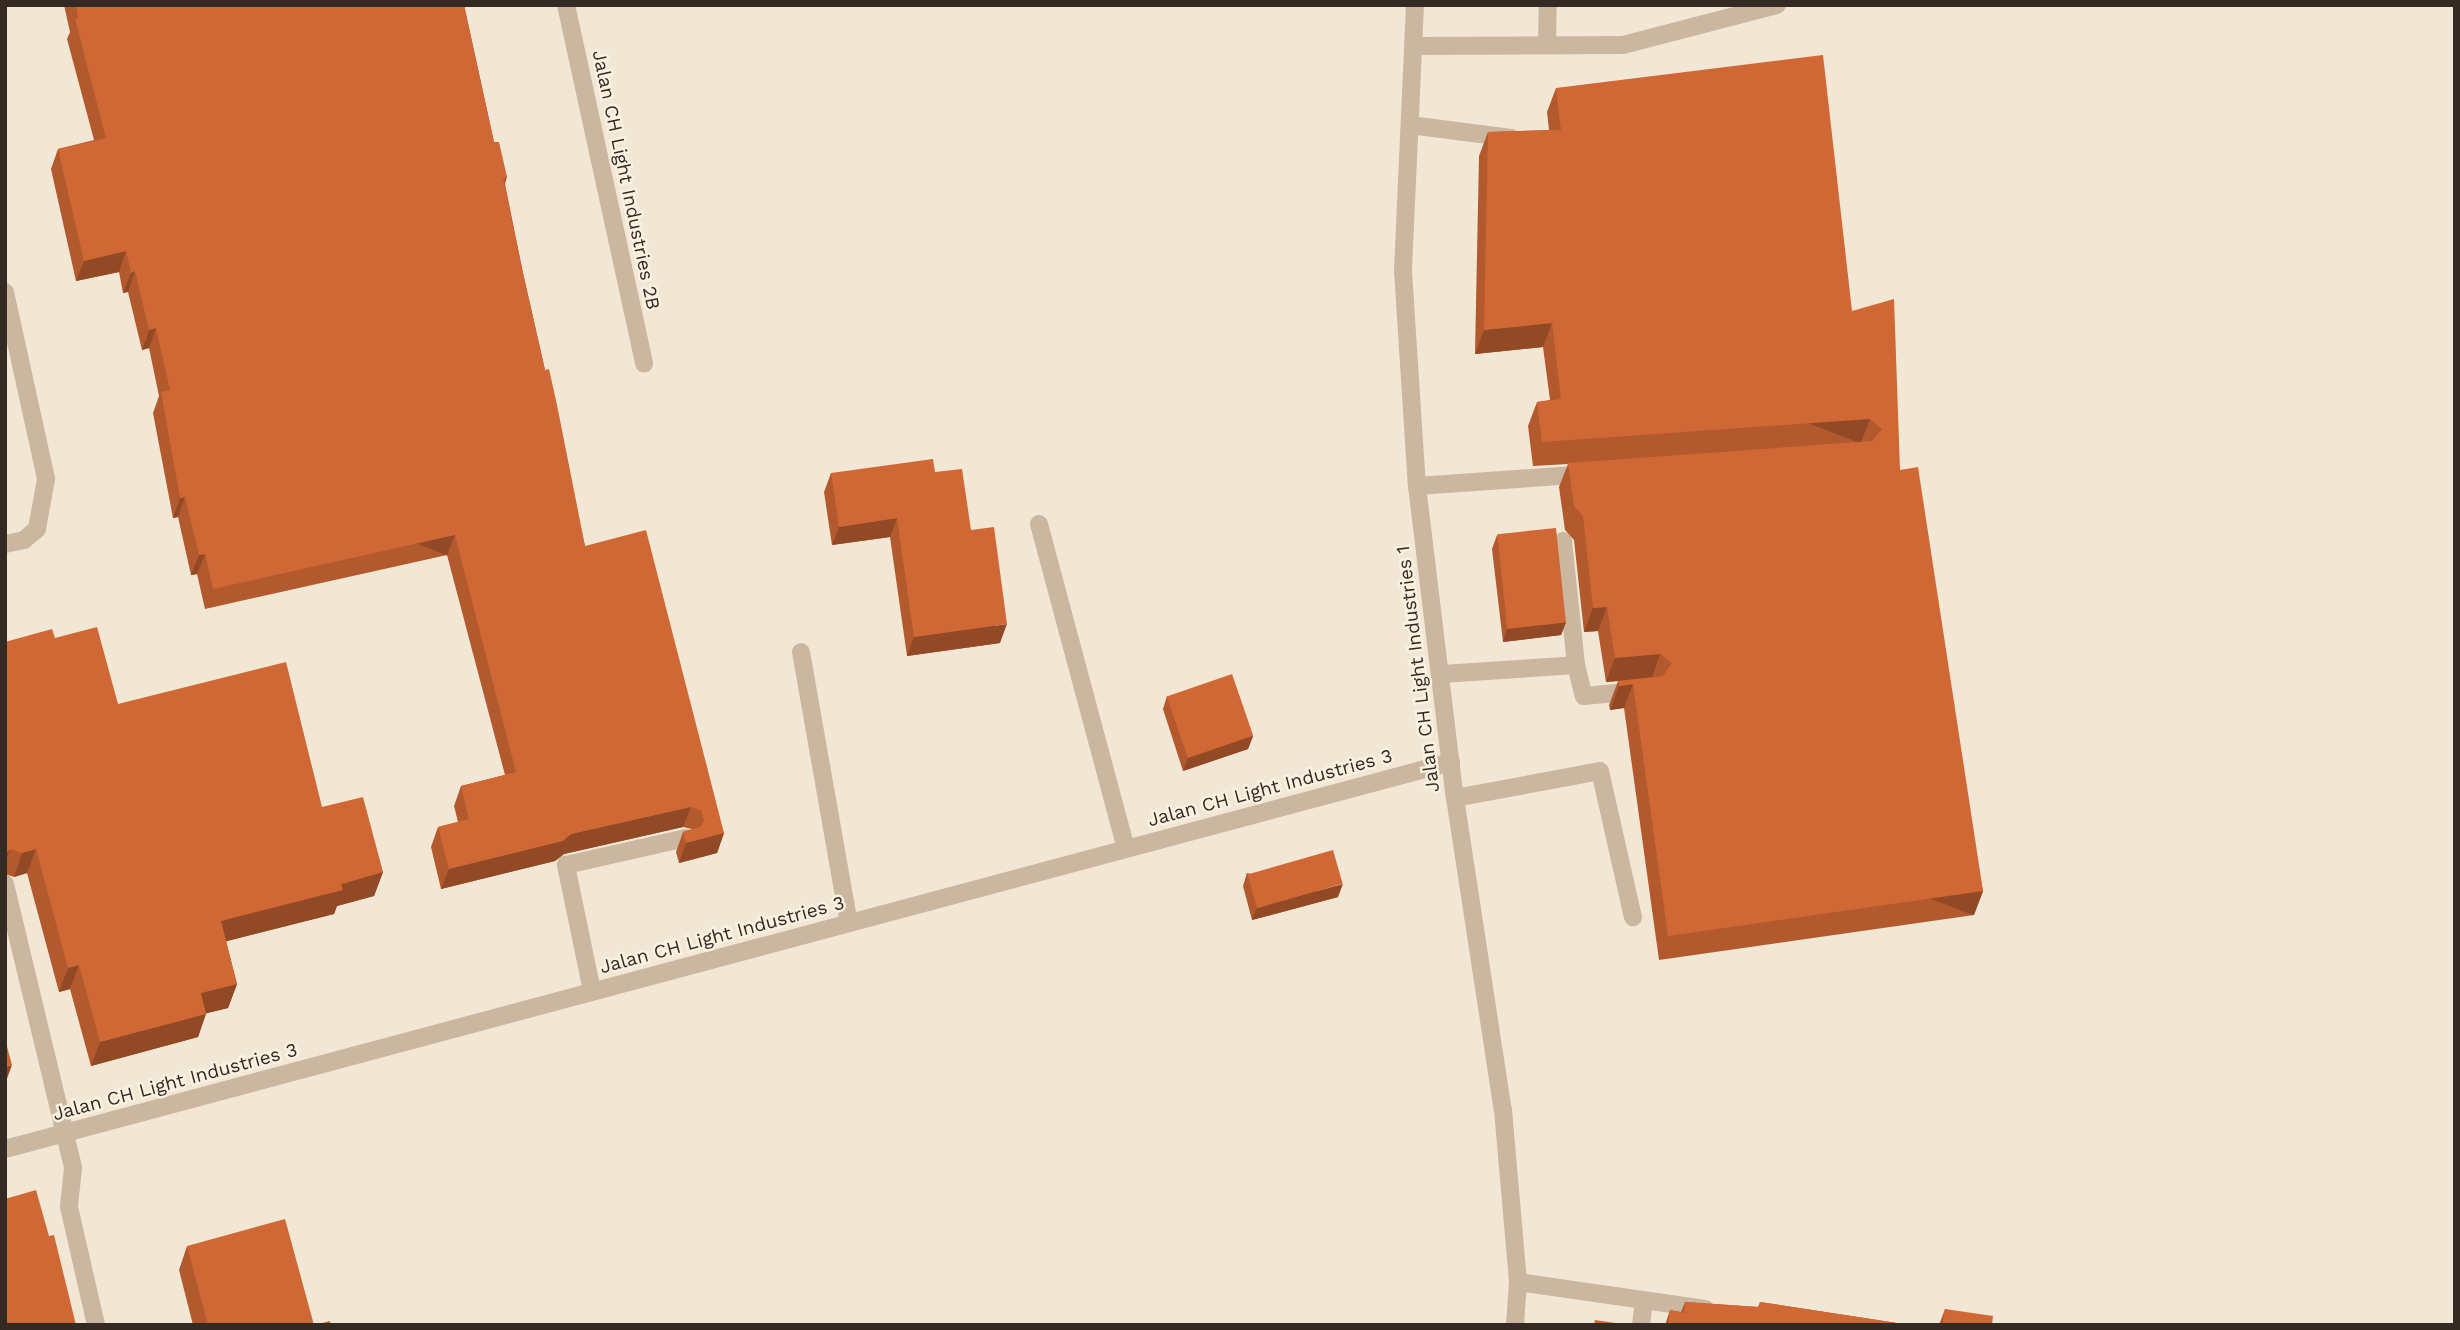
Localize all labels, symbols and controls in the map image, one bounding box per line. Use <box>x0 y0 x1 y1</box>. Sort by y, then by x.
street label: Jalan CH Light Industries 2B <box>587 48 665 312</box>
street label: Jalan CH Light Industries 1 <box>1392 544 1444 794</box>
street label: Jalan CH Light Industries 3 <box>1145 744 1395 832</box>
street label: Jalan CH Light Industries 3 <box>597 891 847 979</box>
street label: Jalan CH Light Industries 3 <box>50 1038 300 1126</box>

